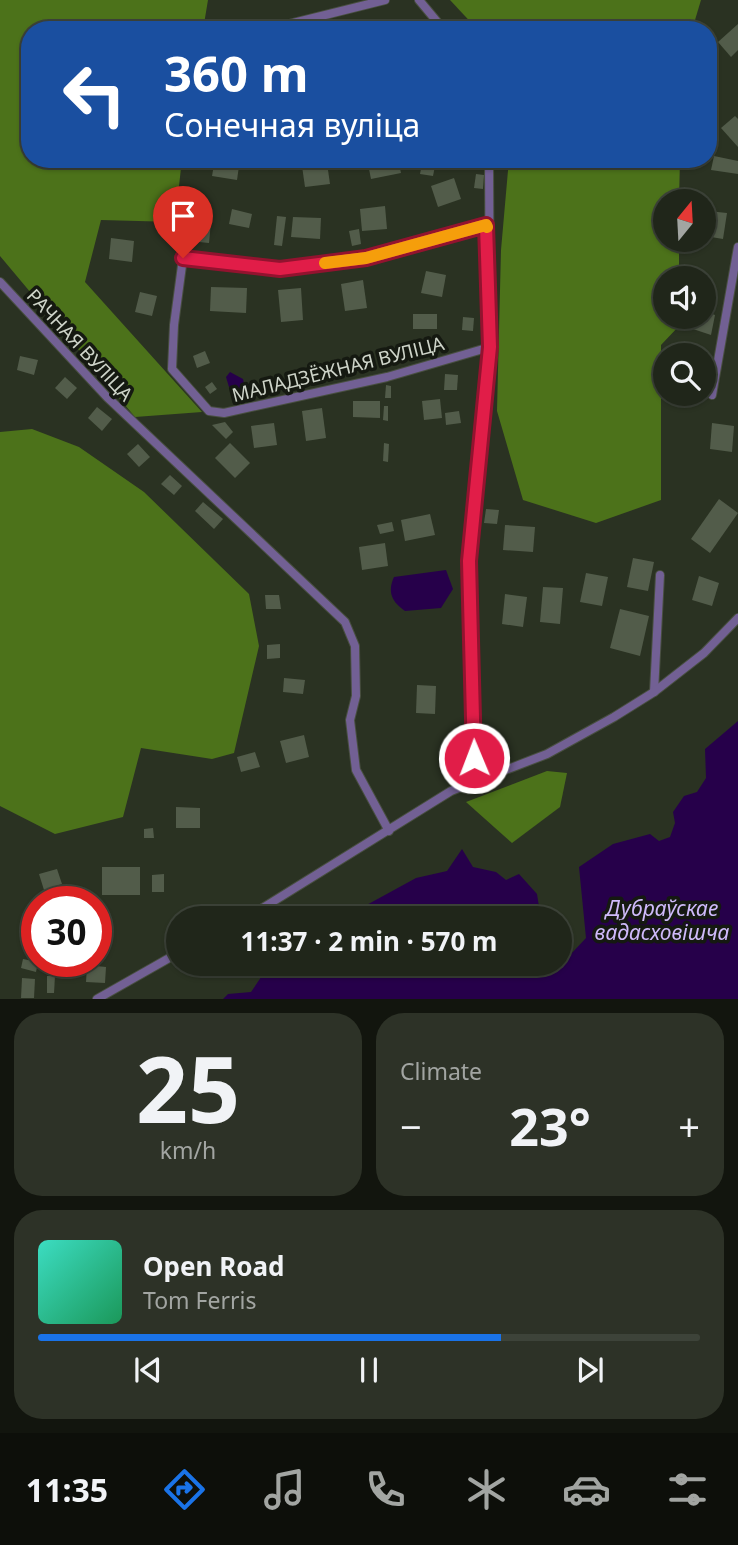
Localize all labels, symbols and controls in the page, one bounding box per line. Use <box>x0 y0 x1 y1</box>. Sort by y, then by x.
text: 360 m <box>164 40 309 106</box>
icon: left <box>49 49 140 140</box>
text: Сонечная вуліца <box>164 103 420 146</box>
pin <box>153 186 213 258</box>
north arrow <box>653 189 716 252</box>
map controls <box>653 189 716 406</box>
icon: arrive <box>164 197 202 235</box>
button: sound <box>653 266 716 329</box>
street label: РАЧНАЯ ВУЛІЦА <box>21 283 139 407</box>
street label: МАЛАДЗЁЖНАЯ ВУЛІЦА <box>229 330 448 408</box>
button: search <box>653 343 716 406</box>
position arrow <box>437 721 511 795</box>
speed limit sign: 30 <box>21 886 112 977</box>
water label: Дубраўскае вадасховішча <box>595 894 730 946</box>
text: 11:37 · 2 min · 570 m <box>241 923 497 959</box>
text: 25 <box>136 1026 240 1150</box>
text: Climate <box>400 1055 482 1087</box>
text: 23° <box>509 1090 591 1161</box>
text: − <box>400 1100 422 1152</box>
text: + <box>678 1100 700 1152</box>
text: km/h <box>160 1134 216 1166</box>
text: Open Road <box>143 1248 285 1284</box>
text: Tom Ferris <box>143 1284 256 1316</box>
icon: previous <box>129 1351 167 1389</box>
icon: pause <box>350 1351 388 1389</box>
icon: next <box>571 1351 609 1389</box>
icon: directions <box>160 1465 209 1514</box>
icon: music <box>260 1465 309 1514</box>
icon: phone <box>361 1465 410 1514</box>
icon: climate <box>462 1465 511 1514</box>
icon: car <box>562 1465 611 1514</box>
icon: filters <box>663 1465 712 1514</box>
text: 11:35 <box>26 1468 108 1511</box>

